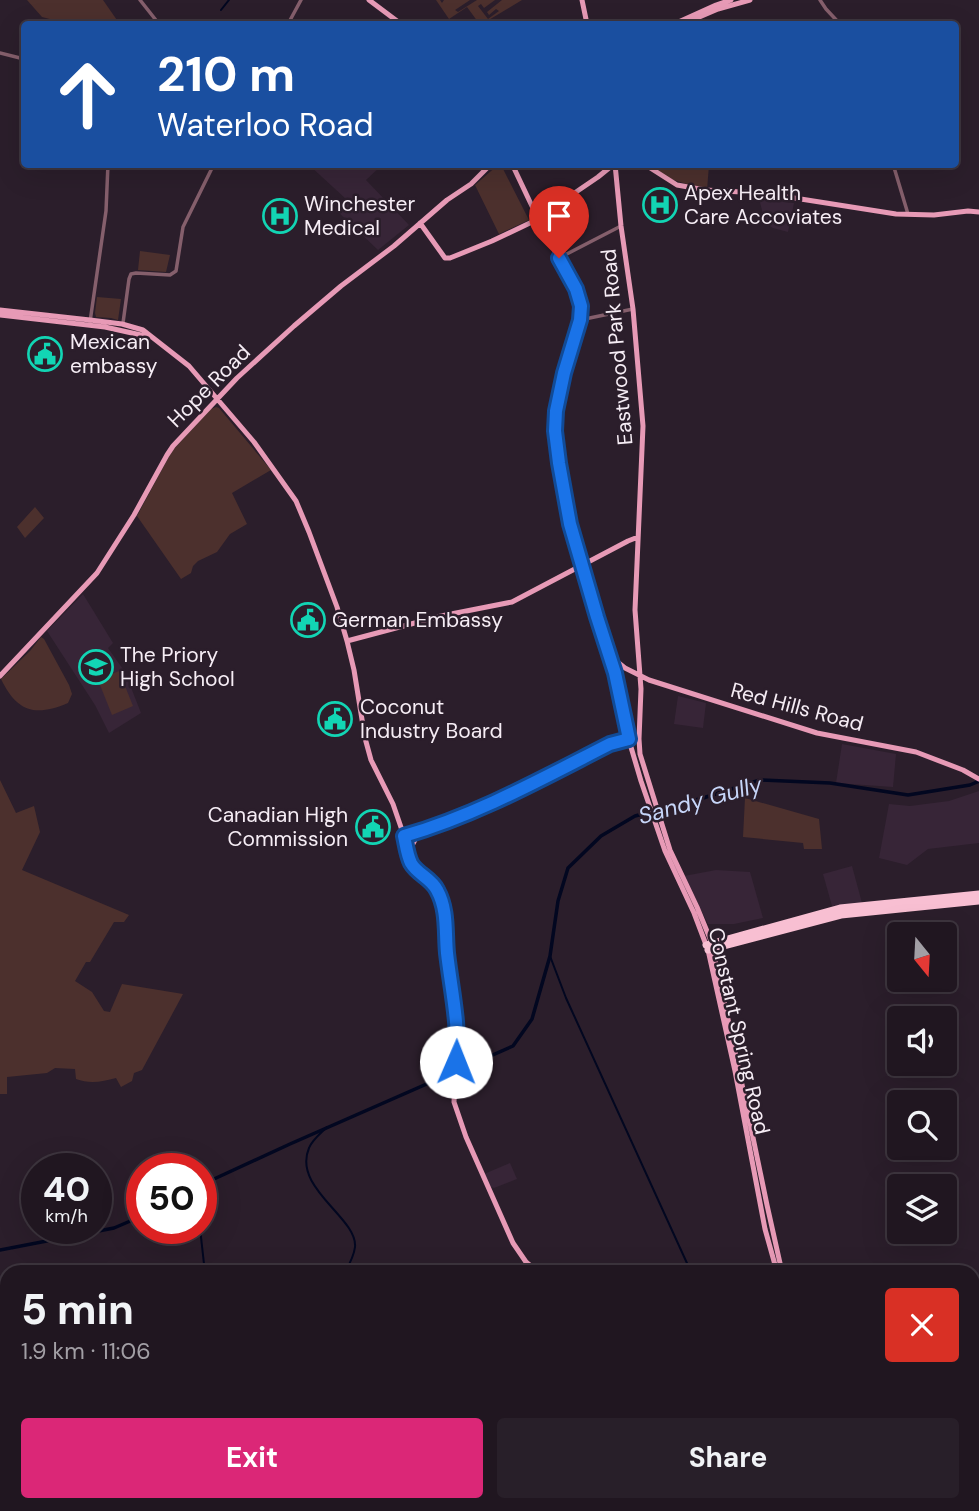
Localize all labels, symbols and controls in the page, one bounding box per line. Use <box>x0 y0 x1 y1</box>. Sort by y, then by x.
text: 210 m <box>157 42 295 106</box>
icon: ahead <box>42 49 133 140</box>
text: Waterloo Road <box>157 104 374 146</box>
place label: Apex Health Care Accoviates <box>684 179 842 231</box>
pin <box>529 186 589 258</box>
hospital icon: Apex Health Care Accoviates <box>641 186 679 224</box>
place label: Winchester Medical <box>304 190 415 242</box>
hospital icon: Winchester Medical <box>261 197 299 235</box>
icon: arrive <box>540 197 578 235</box>
street label: Eastwood Park Road <box>594 248 640 446</box>
place label: Mexican embassy <box>70 328 158 380</box>
public building icon: Mexican embassy <box>26 335 64 373</box>
street label: Hope Road <box>162 339 256 433</box>
public building icon: German Embassy <box>289 601 327 639</box>
place label: German Embassy <box>332 606 503 634</box>
place label: The Priory High School <box>120 641 235 693</box>
school or university icon: The Priory High School <box>77 648 115 686</box>
street label: Red Hills Road <box>728 676 866 738</box>
place label: Coconut Industry Board <box>360 693 503 745</box>
public building icon: Coconut Industry Board <box>316 700 354 738</box>
water label: Sandy Gully <box>635 769 766 831</box>
place label: Canadian High Commission <box>208 801 348 853</box>
public building icon: Canadian High Commission <box>354 808 392 846</box>
north arrow <box>887 922 957 992</box>
map controls <box>887 922 957 1244</box>
street label: Constant Spring Road <box>702 925 776 1137</box>
button: sound <box>887 1006 957 1076</box>
position arrow <box>419 1025 493 1099</box>
button: search <box>887 1090 957 1160</box>
speed limit sign: 50 <box>126 1153 217 1244</box>
text: 40 <box>43 1166 90 1212</box>
button: layers <box>887 1174 957 1244</box>
text: km/h <box>45 1204 88 1228</box>
text: 5 min <box>21 1282 134 1337</box>
button: close <box>885 1288 959 1362</box>
text: 1.9 km · 11:06 <box>21 1336 151 1366</box>
button: Exit <box>21 1418 483 1498</box>
button: Share <box>497 1418 959 1498</box>

